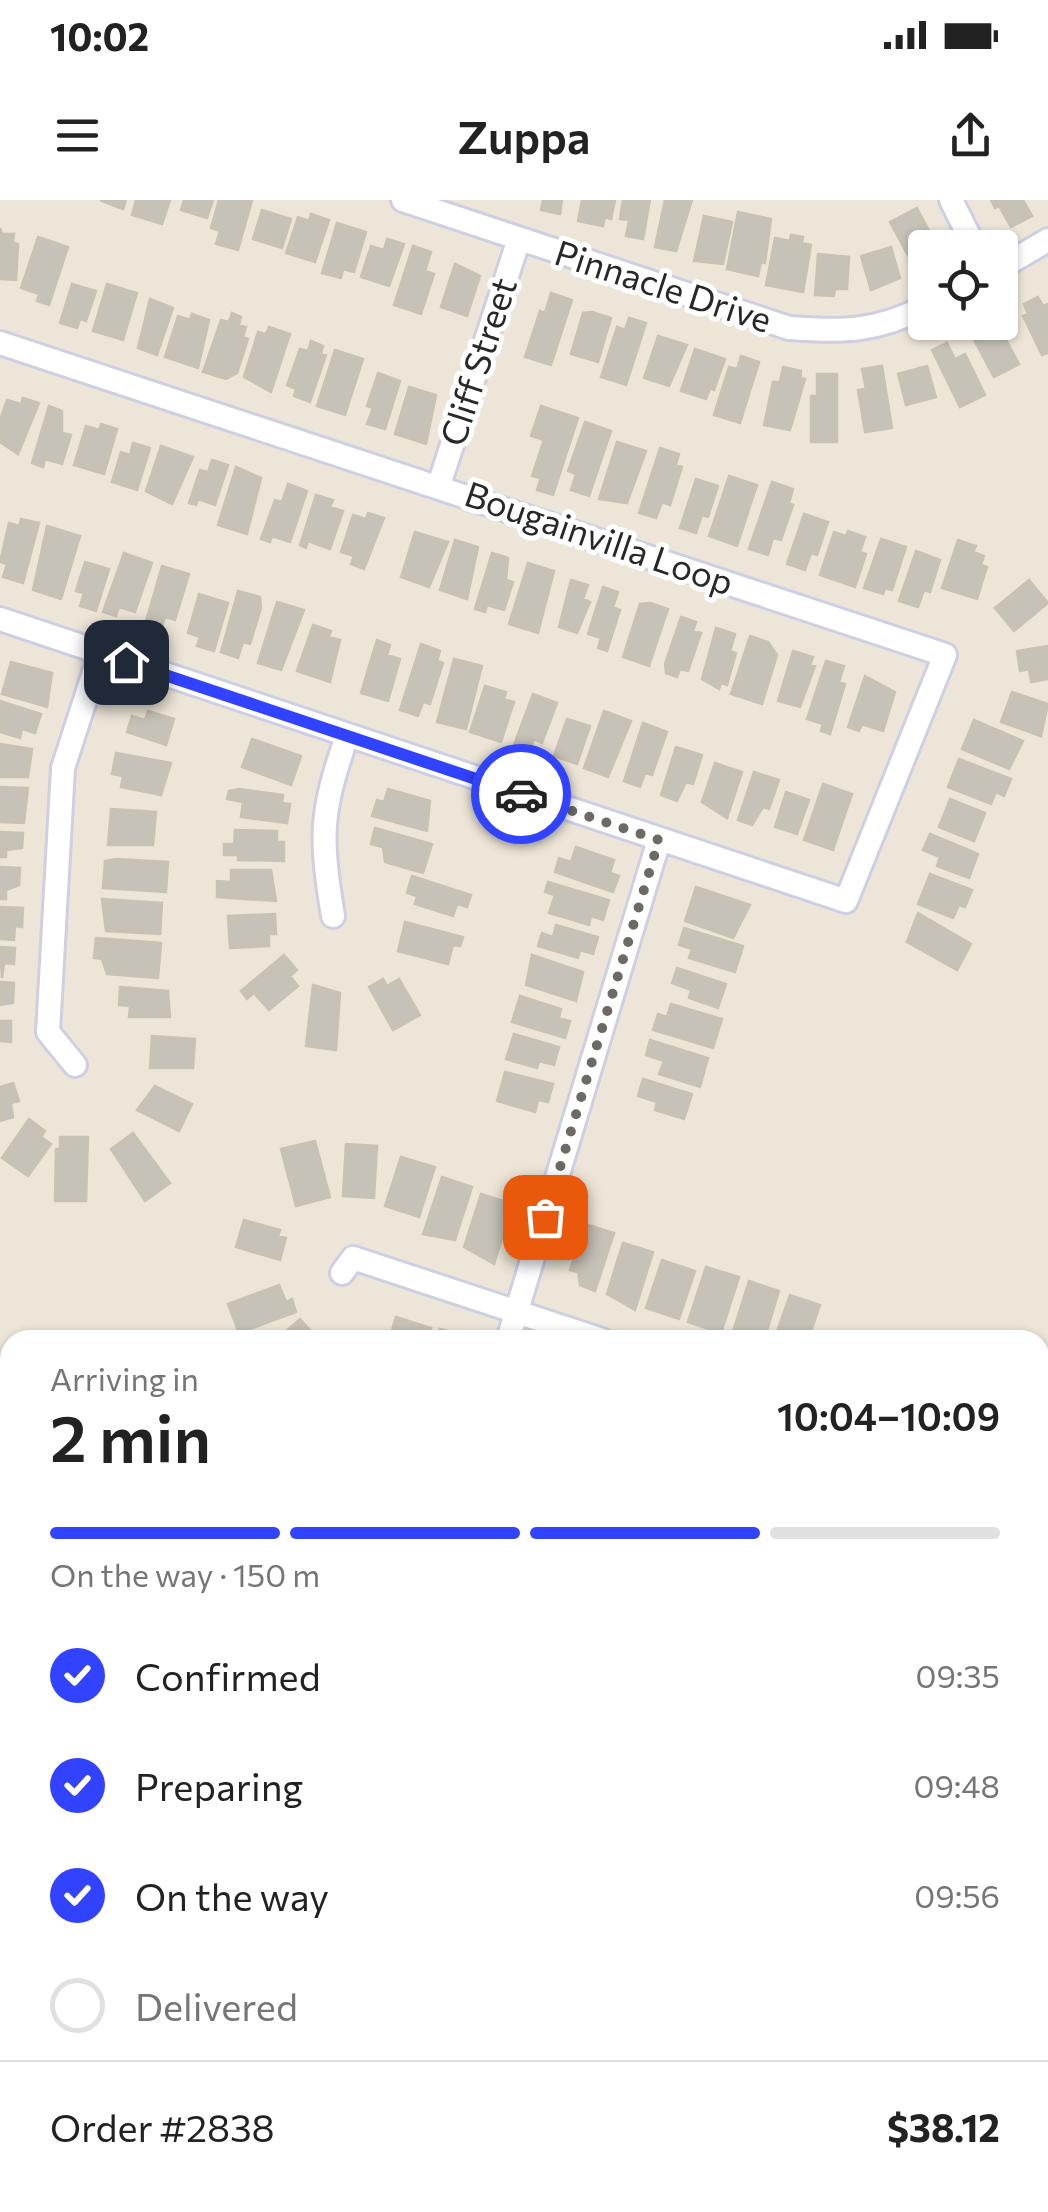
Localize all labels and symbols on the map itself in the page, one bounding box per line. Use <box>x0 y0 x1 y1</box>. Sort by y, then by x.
street label: Pinnacle Drive <box>550 229 778 340</box>
street label: Cliff Street <box>429 272 524 451</box>
street label: Bougainvilla Loop <box>460 471 740 603</box>
pin <box>84 620 169 705</box>
courier <box>471 744 571 844</box>
pin <box>503 1175 588 1260</box>

